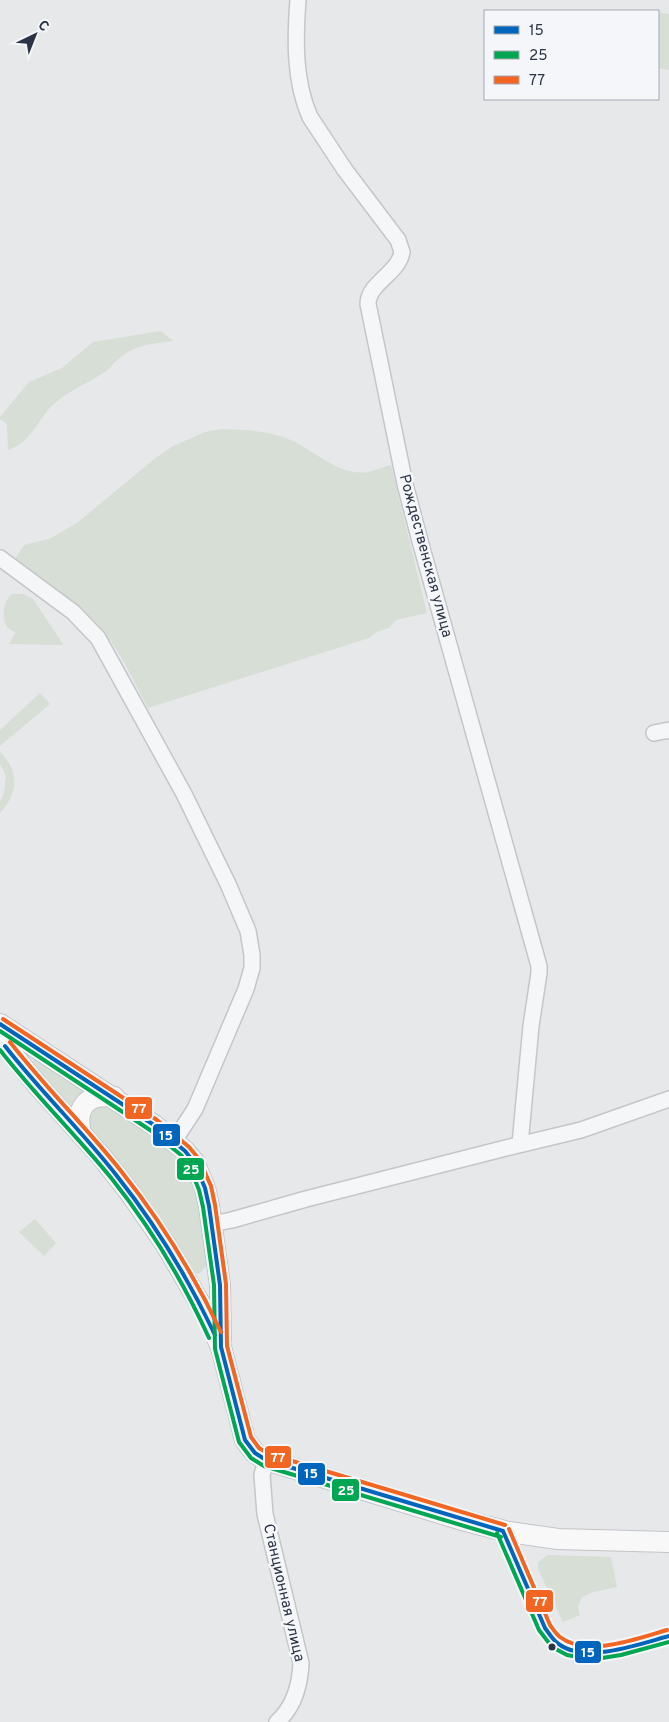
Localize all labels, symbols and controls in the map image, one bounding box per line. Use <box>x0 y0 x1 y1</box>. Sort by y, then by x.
north arrow <box>10 10 60 60</box>
legend <box>484 10 659 100</box>
text: С <box>34 17 52 36</box>
text: 15 <box>529 22 544 41</box>
text: 25 <box>529 47 548 66</box>
text: 77 <box>529 72 545 91</box>
street label: Рождественская улица <box>394 472 456 640</box>
line badge: 77 <box>124 1096 153 1120</box>
text: 77 <box>132 1101 147 1118</box>
line badge: 15 <box>152 1123 181 1147</box>
text: 15 <box>159 1128 173 1145</box>
line badge: 25 <box>176 1157 205 1181</box>
text: 25 <box>182 1162 200 1179</box>
line badge: 77 <box>264 1445 292 1469</box>
text: 77 <box>271 1450 286 1467</box>
line badge: 15 <box>297 1462 326 1486</box>
text: 15 <box>304 1466 318 1483</box>
line badge: 25 <box>331 1478 360 1502</box>
text: 25 <box>337 1483 355 1500</box>
street label: Станционная улица <box>258 1522 308 1664</box>
line badge: 77 <box>525 1589 554 1613</box>
text: 77 <box>533 1594 548 1611</box>
line badge: 15 <box>574 1640 602 1664</box>
unlabelled marker <box>547 1642 557 1652</box>
text: 15 <box>581 1645 595 1662</box>

